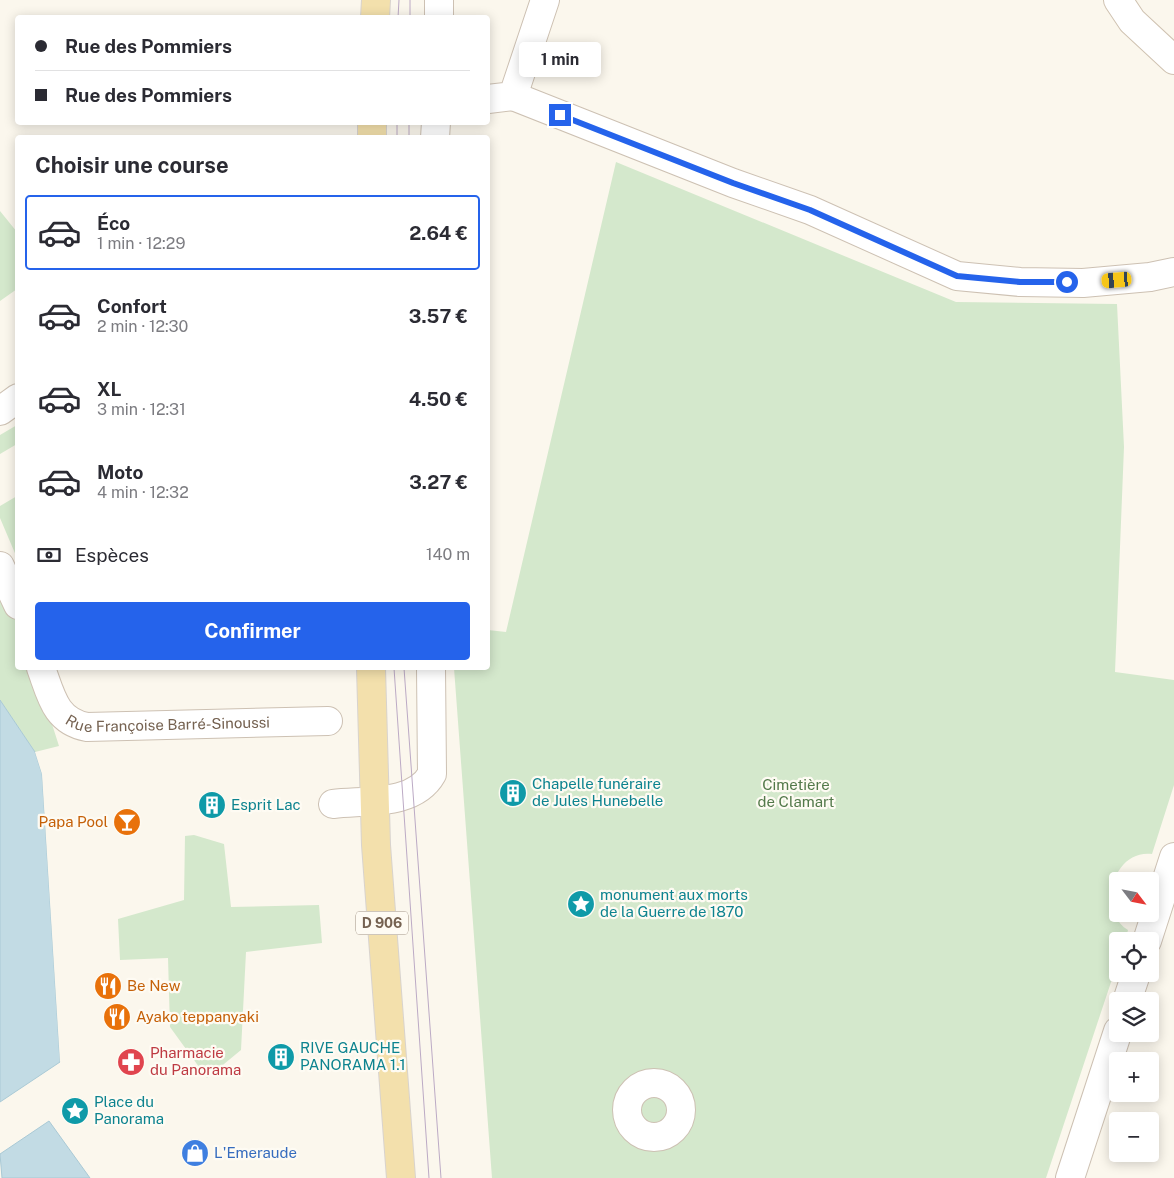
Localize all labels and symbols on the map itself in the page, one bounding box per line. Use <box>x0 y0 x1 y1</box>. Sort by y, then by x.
callout: 1 min <box>519 42 601 78</box>
route end <box>549 104 571 126</box>
route start <box>1056 271 1078 293</box>
car <box>1101 271 1132 289</box>
street label: Rue Françoise Barré-Sinoussi <box>63 711 270 735</box>
place label: Chapelle funéraire de Jules Hunebelle <box>532 775 663 809</box>
park label: Cimetière de Clamart <box>758 776 835 810</box>
building icon: Chapelle funéraire de Jules Hunebelle <box>498 778 528 808</box>
building icon: Esprit Lac <box>197 790 227 820</box>
place label: Esprit Lac <box>231 796 301 813</box>
bar icon: Papa Pool <box>112 807 142 837</box>
place label: Papa Pool <box>39 813 108 830</box>
north arrow <box>1109 872 1159 922</box>
place label: monument aux morts de la Guerre de 1870 <box>600 886 748 920</box>
place icon: monument aux morts de la Guerre de 1870 <box>566 889 596 919</box>
road number: D 906 <box>356 911 408 934</box>
restaurant icon: Be New <box>93 971 123 1001</box>
place label: Be New <box>127 977 181 994</box>
restaurant icon: Ayako teppanyaki <box>102 1002 132 1032</box>
place label: Ayako teppanyaki <box>136 1008 259 1025</box>
place label: RIVE GAUCHE PANORAMA 1.1 <box>300 1039 406 1073</box>
building icon: RIVE GAUCHE PANORAMA 1.1 <box>266 1042 296 1072</box>
place label: Pharmacie du Panorama <box>150 1044 241 1078</box>
pharmacy icon: Pharmacie du Panorama <box>116 1047 146 1077</box>
place label: Place du Panorama <box>94 1093 164 1127</box>
place icon: Place du Panorama <box>60 1096 90 1126</box>
shop icon: L'Emeraude <box>180 1138 210 1168</box>
place label: L'Emeraude <box>214 1144 297 1161</box>

